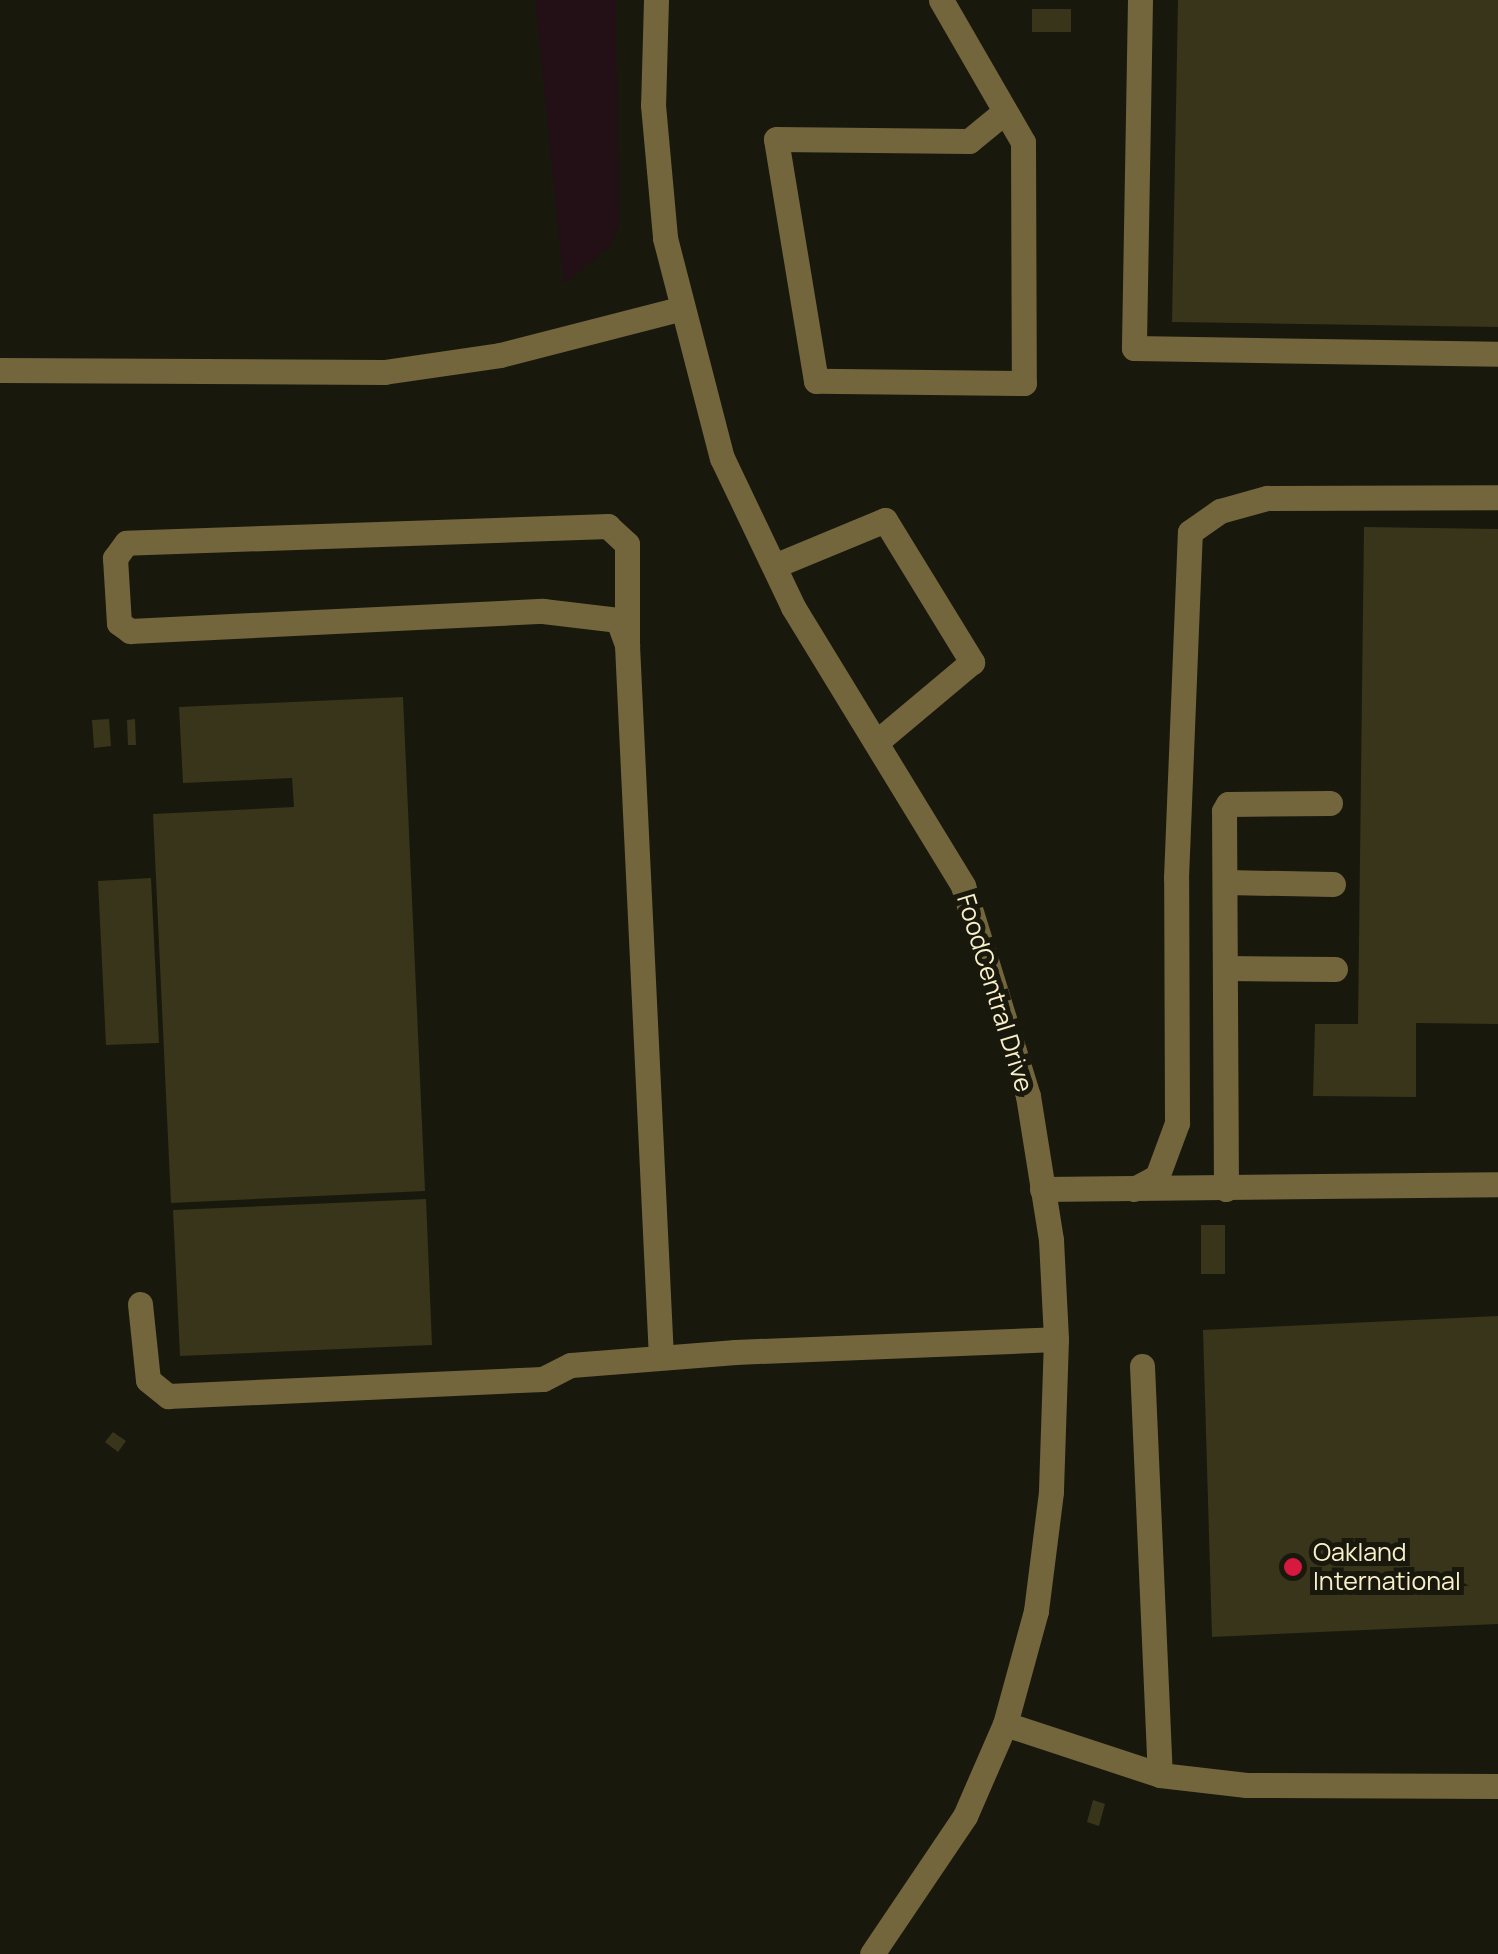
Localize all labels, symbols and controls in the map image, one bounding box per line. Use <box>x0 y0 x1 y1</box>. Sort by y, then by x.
street label: FoodCentral Drive <box>951 890 1039 1096</box>
place label: Oakland International <box>1313 1538 1461 1597</box>
marker: Oakland International <box>1282 1556 1304 1578</box>

